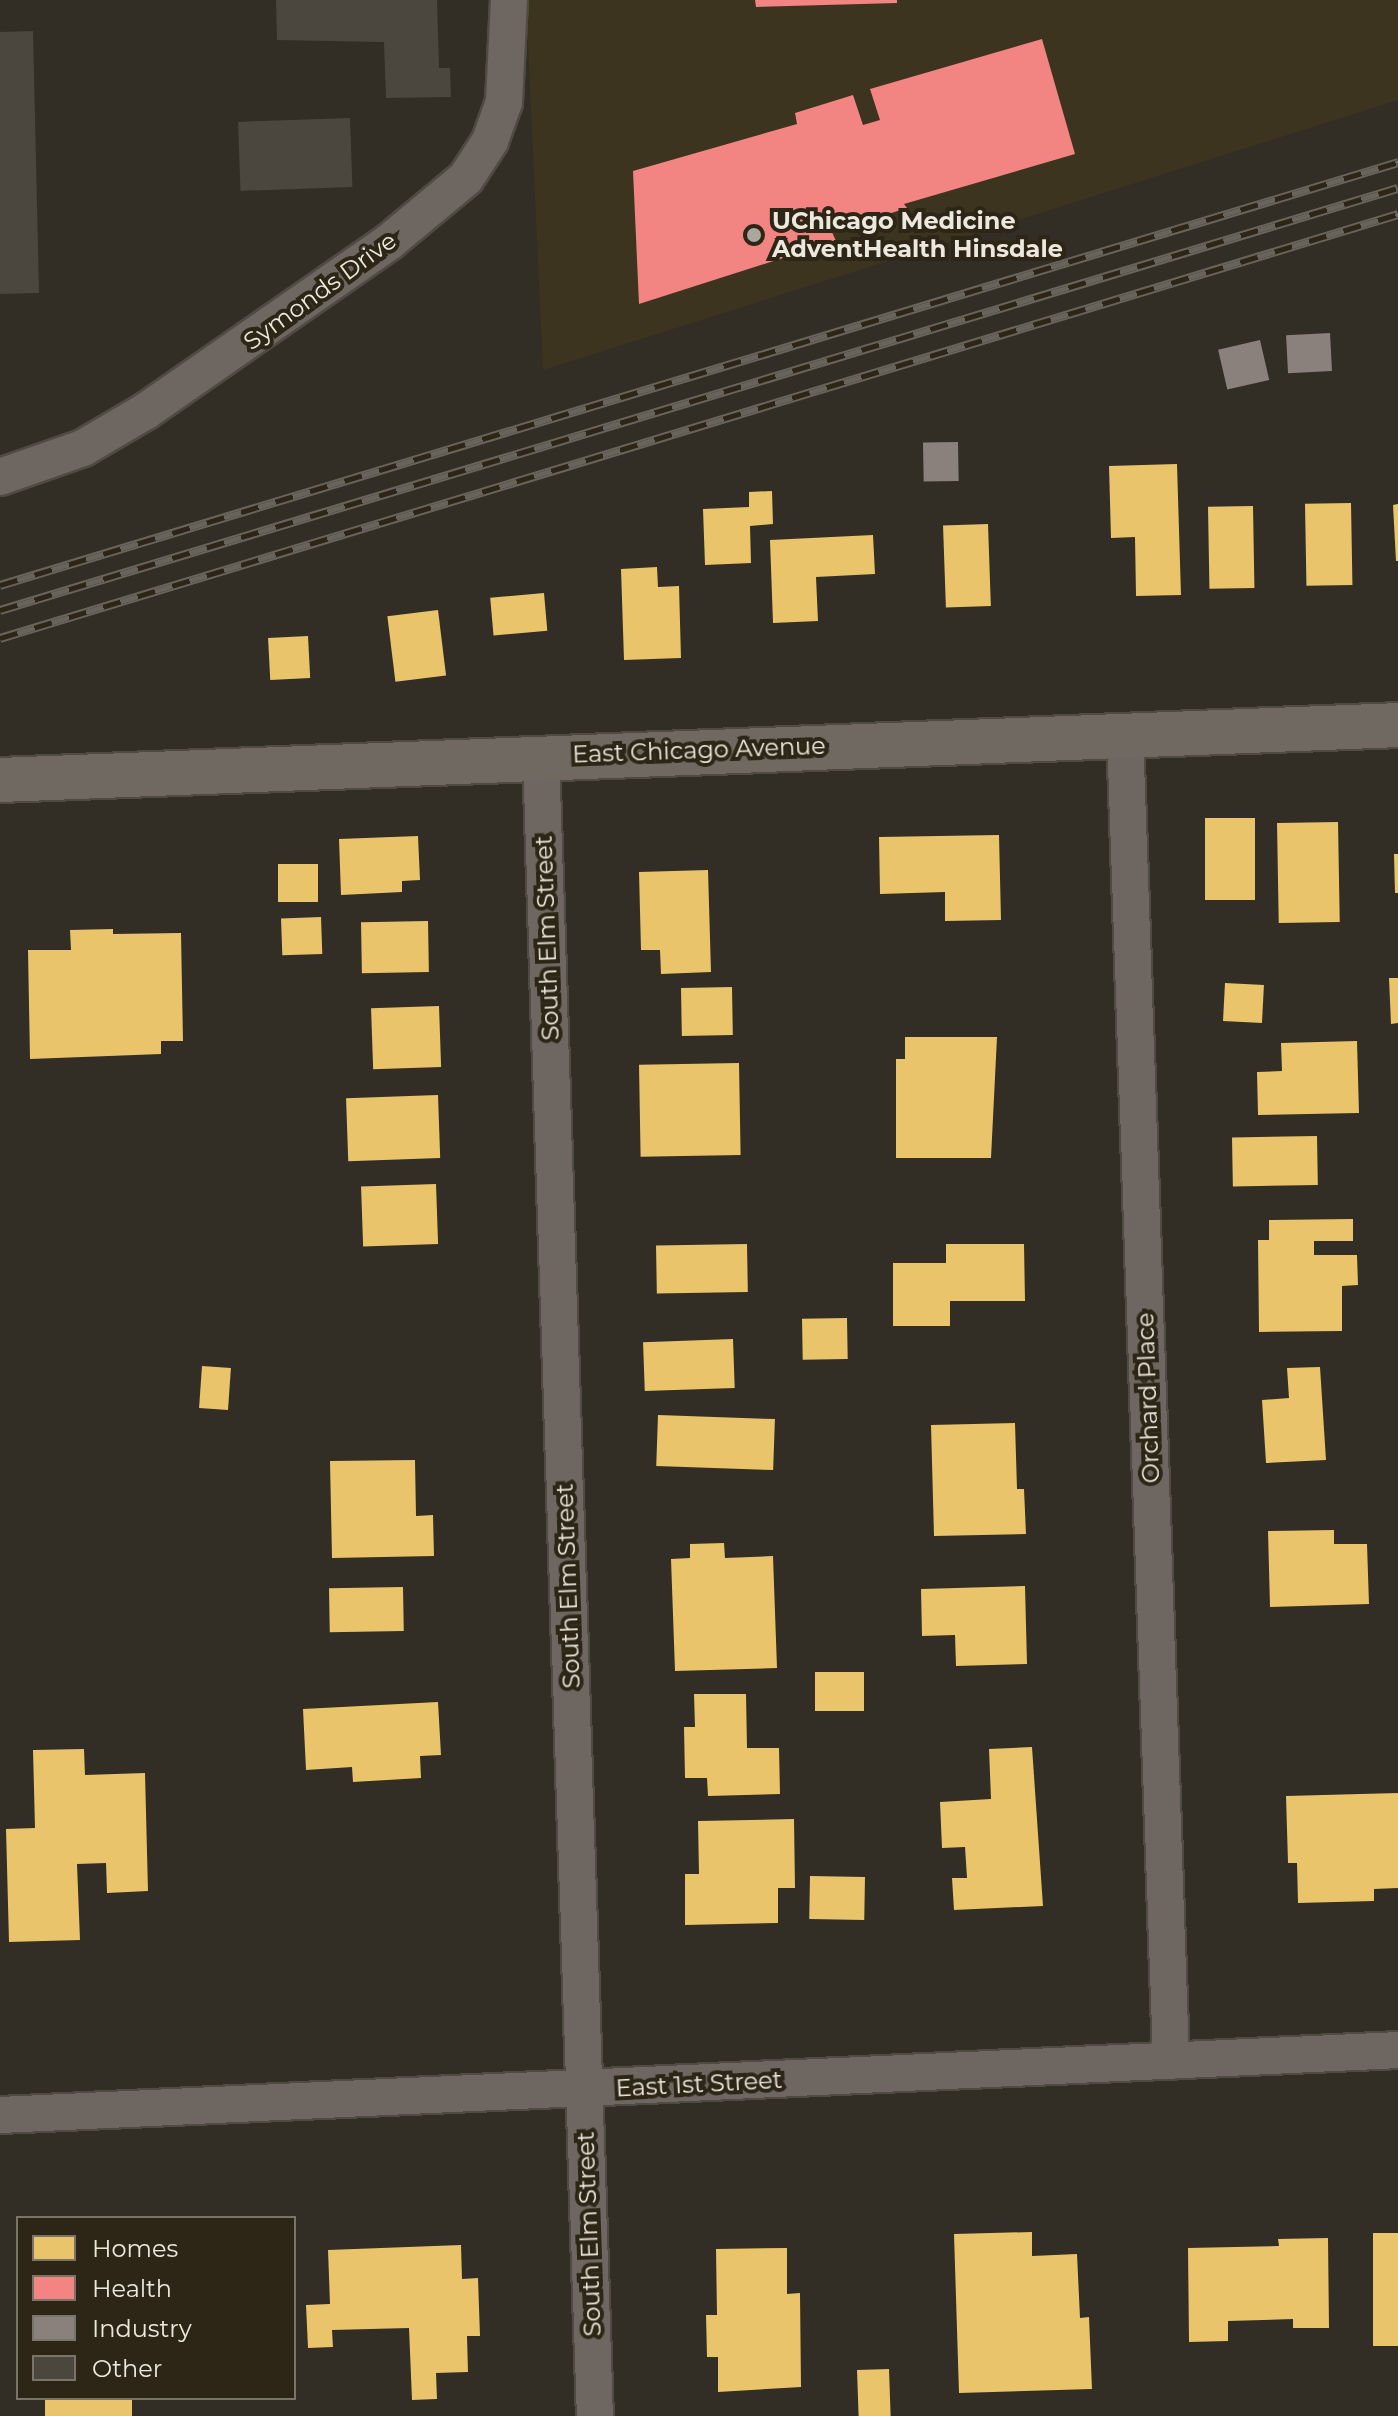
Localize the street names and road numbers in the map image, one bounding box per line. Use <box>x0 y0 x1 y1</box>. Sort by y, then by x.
street label: Symonds Drive <box>238 226 402 356</box>
street label: East Chicago Avenue <box>572 731 826 769</box>
street label: South Elm Street <box>529 835 565 1041</box>
street label: Orchard Place <box>1131 1312 1165 1484</box>
street label: South Elm Street <box>550 1483 586 1689</box>
street label: East 1st Street <box>615 2065 783 2103</box>
street label: South Elm Street <box>571 2131 607 2337</box>

